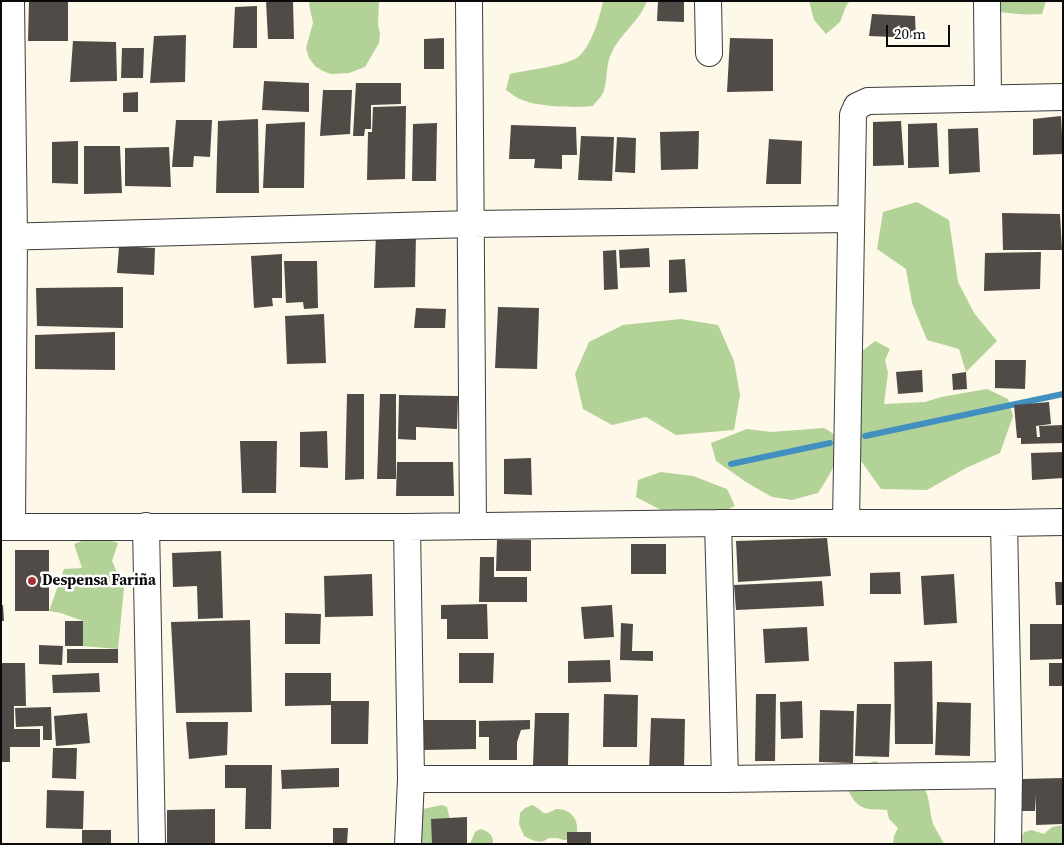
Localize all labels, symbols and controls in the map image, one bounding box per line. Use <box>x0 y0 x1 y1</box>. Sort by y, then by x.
scale bar <box>889 15 953 47</box>
text: 20 m <box>894 23 926 44</box>
place label: Despensa Fariña <box>42 572 156 590</box>
marker: Despensa Fariña <box>26 575 38 587</box>

